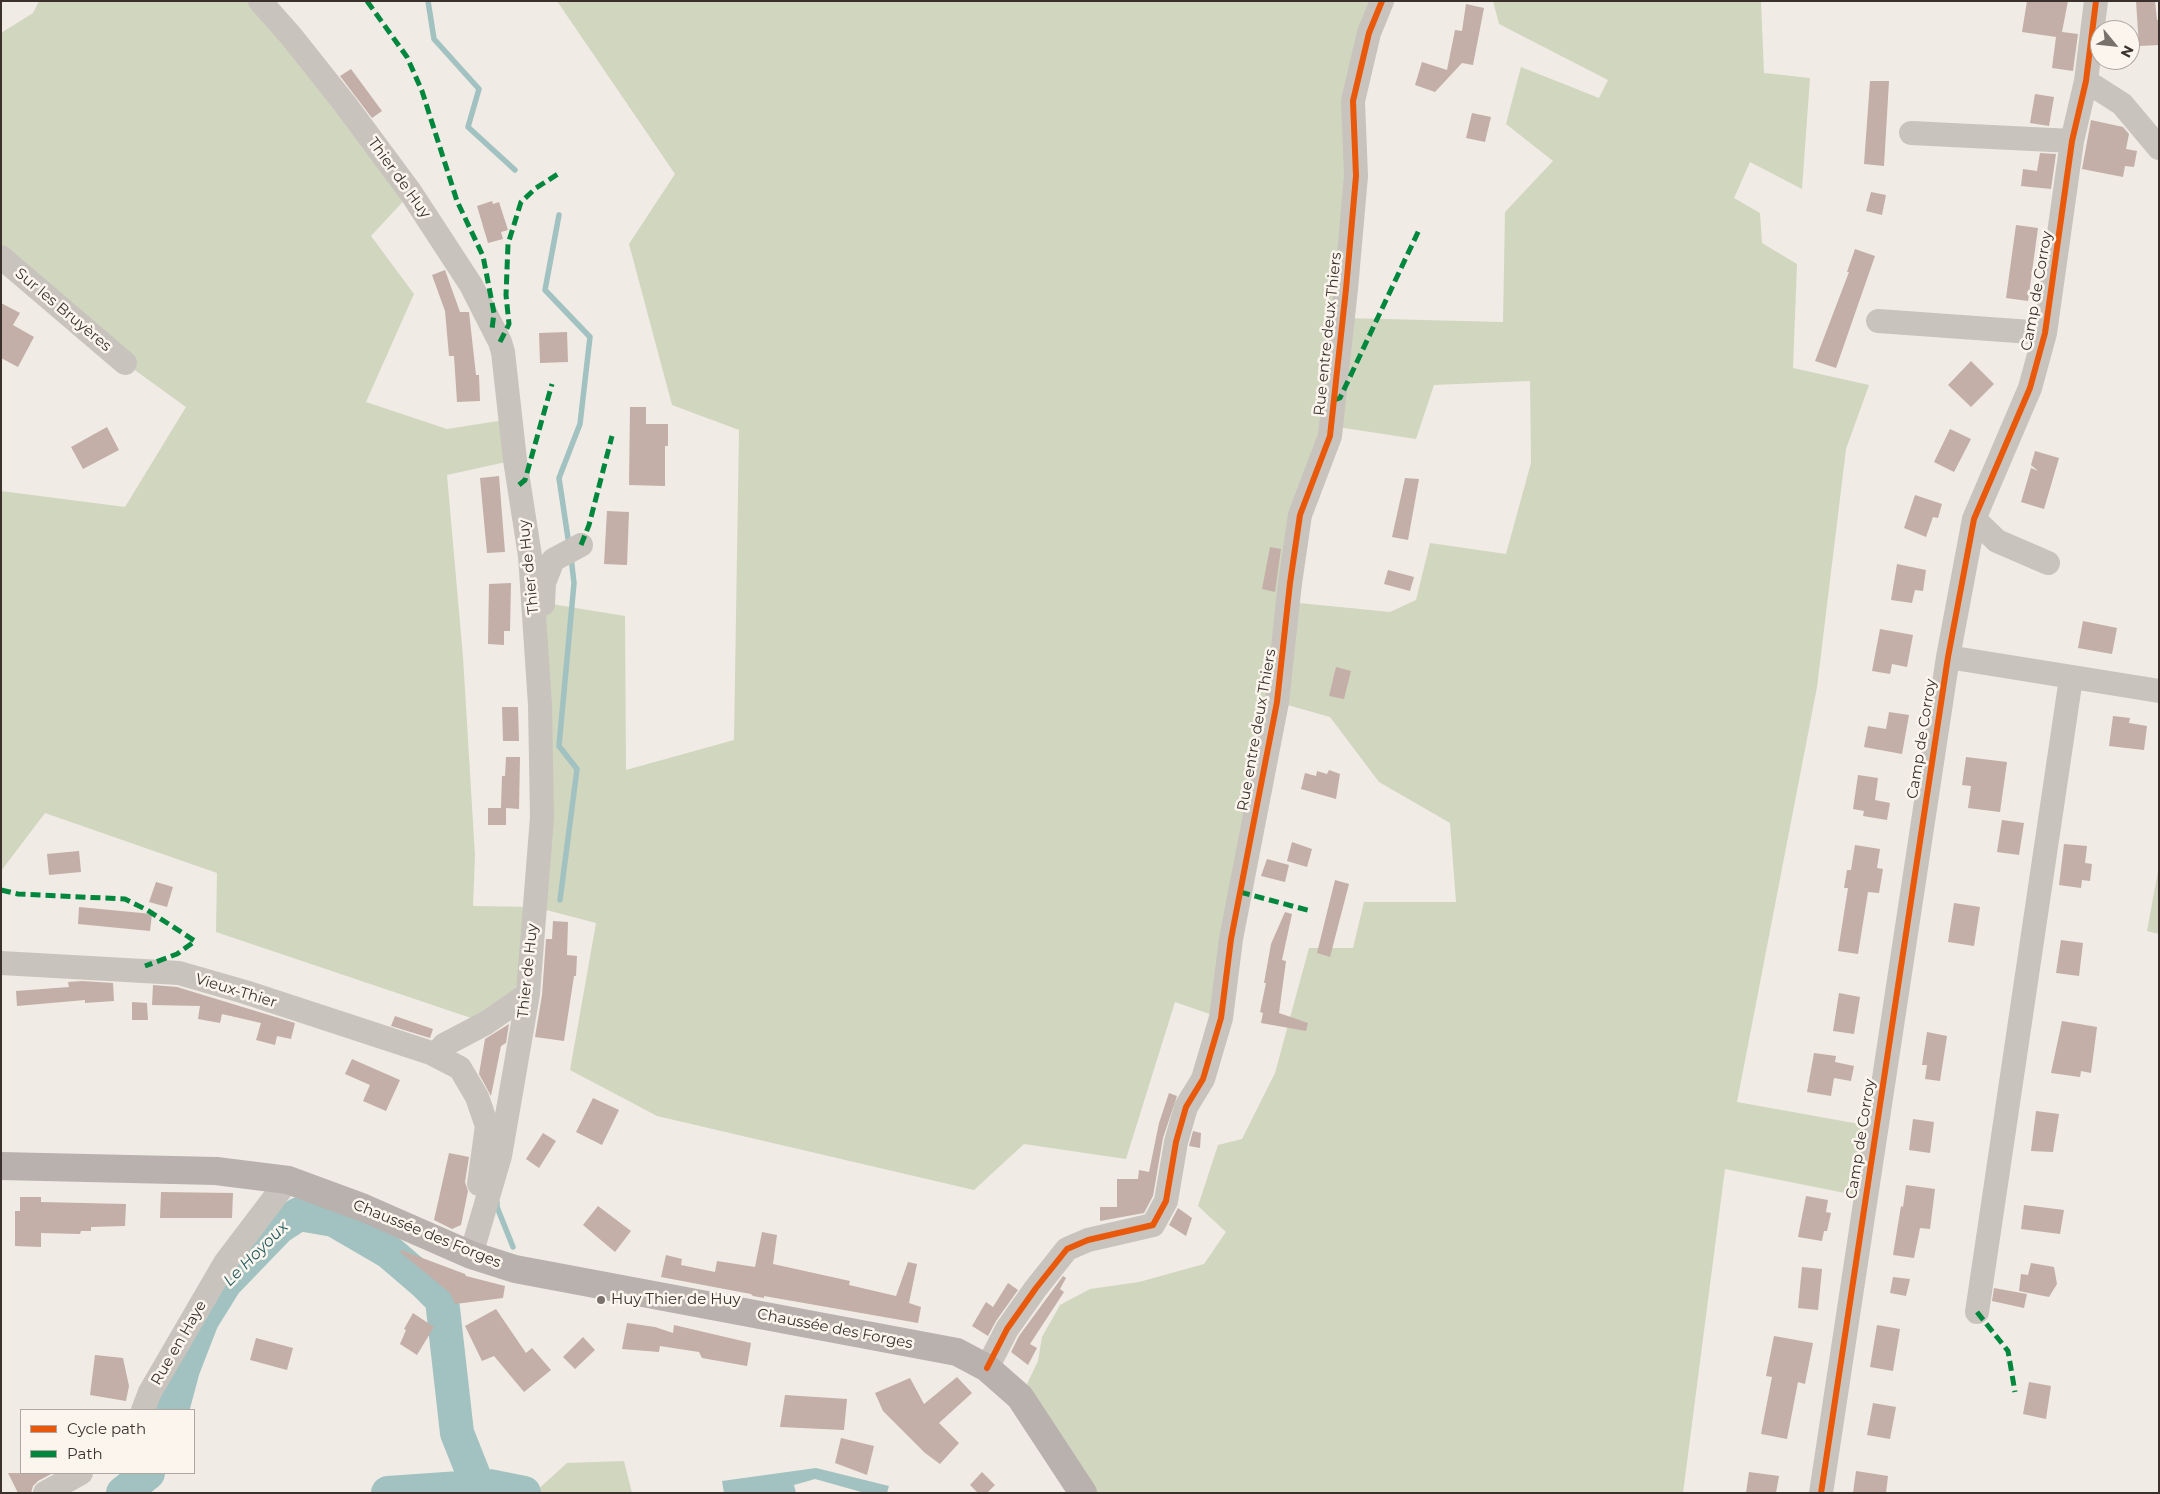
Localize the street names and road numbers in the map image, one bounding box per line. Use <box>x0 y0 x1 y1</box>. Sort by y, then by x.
street label: Thier de Huy <box>364 134 434 222</box>
street label: Camp de Corroy <box>2018 230 2056 352</box>
street label: Rue entre deux Thiers <box>1310 251 1346 417</box>
street label: Sur les Bruyères <box>11 265 115 355</box>
street label: Thier de Huy <box>515 519 543 615</box>
street label: Rue entre deux Thiers <box>1234 647 1280 813</box>
street label: Camp de Corroy <box>1904 678 1940 800</box>
street label: Thier de Huy <box>514 923 542 1019</box>
street label: Vieux-Thier <box>193 970 279 1012</box>
street label: Camp de Corroy <box>1843 1078 1879 1200</box>
street label: Chaussée des Forges <box>350 1196 504 1272</box>
street label: Rue en Haye <box>148 1297 210 1389</box>
street label: Chaussée des Forges <box>756 1305 914 1353</box>

